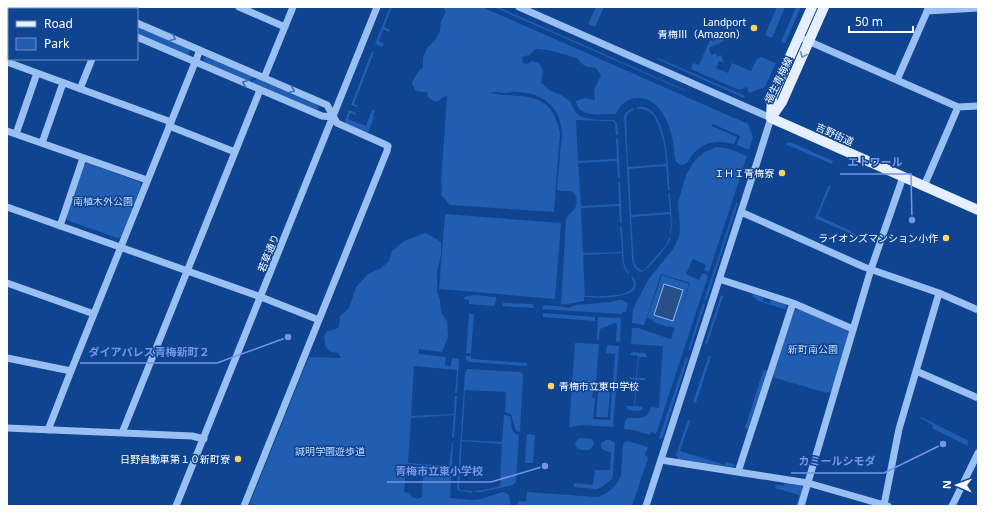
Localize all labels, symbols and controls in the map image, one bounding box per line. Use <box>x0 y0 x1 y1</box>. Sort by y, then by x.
legend <box>8 8 138 60</box>
scale bar <box>849 8 913 34</box>
text: 50 m <box>855 13 883 30</box>
text: Road <box>44 15 73 32</box>
place label: Landport 青梅Ⅲ（Amazon） <box>658 15 746 41</box>
marker: Landport 青梅Ⅲ（Amazon） <box>749 23 759 33</box>
one-way arrow <box>169 34 176 42</box>
text: Park <box>44 35 70 52</box>
one-way arrow <box>800 51 808 59</box>
street label: 福生青梅線 <box>761 54 795 106</box>
one-way arrow <box>242 80 249 88</box>
one-way arrow <box>289 85 296 93</box>
street label: 吉野街道 <box>814 119 856 149</box>
callout: エトワール <box>840 151 911 174</box>
text: エトワール <box>848 154 903 169</box>
place label: ＩＨＩ青梅寮 <box>714 166 774 180</box>
marker: ＩＨＩ青梅寮 <box>777 168 787 178</box>
park label: 南植木外公園 <box>73 194 133 208</box>
place label: ライオンズマンション小作 <box>818 231 938 245</box>
street label: 若草通り <box>254 232 282 274</box>
marker: ライオンズマンション小作 <box>941 233 951 243</box>
callout: ダイアパレス青梅新町２ <box>80 340 217 363</box>
park label: 新町南公園 <box>788 342 838 356</box>
text: ダイアパレス青梅新町２ <box>89 344 209 359</box>
place label: 青梅市立東中学校 <box>559 379 639 393</box>
marker: 青梅市立東中学校 <box>546 381 556 391</box>
park label: 誠明学園遊歩道 <box>295 444 365 458</box>
callout: カミールシモダ <box>791 450 884 473</box>
place label: 日野自動車第１０新町寮 <box>120 452 230 466</box>
text: カミールシモダ <box>799 453 876 468</box>
marker: 日野自動車第１０新町寮 <box>233 454 243 464</box>
callout: 青梅市立東小学校 <box>387 459 491 482</box>
text: 青梅市立東小学校 <box>395 463 483 478</box>
north arrow <box>937 465 977 505</box>
text: N <box>939 480 954 489</box>

